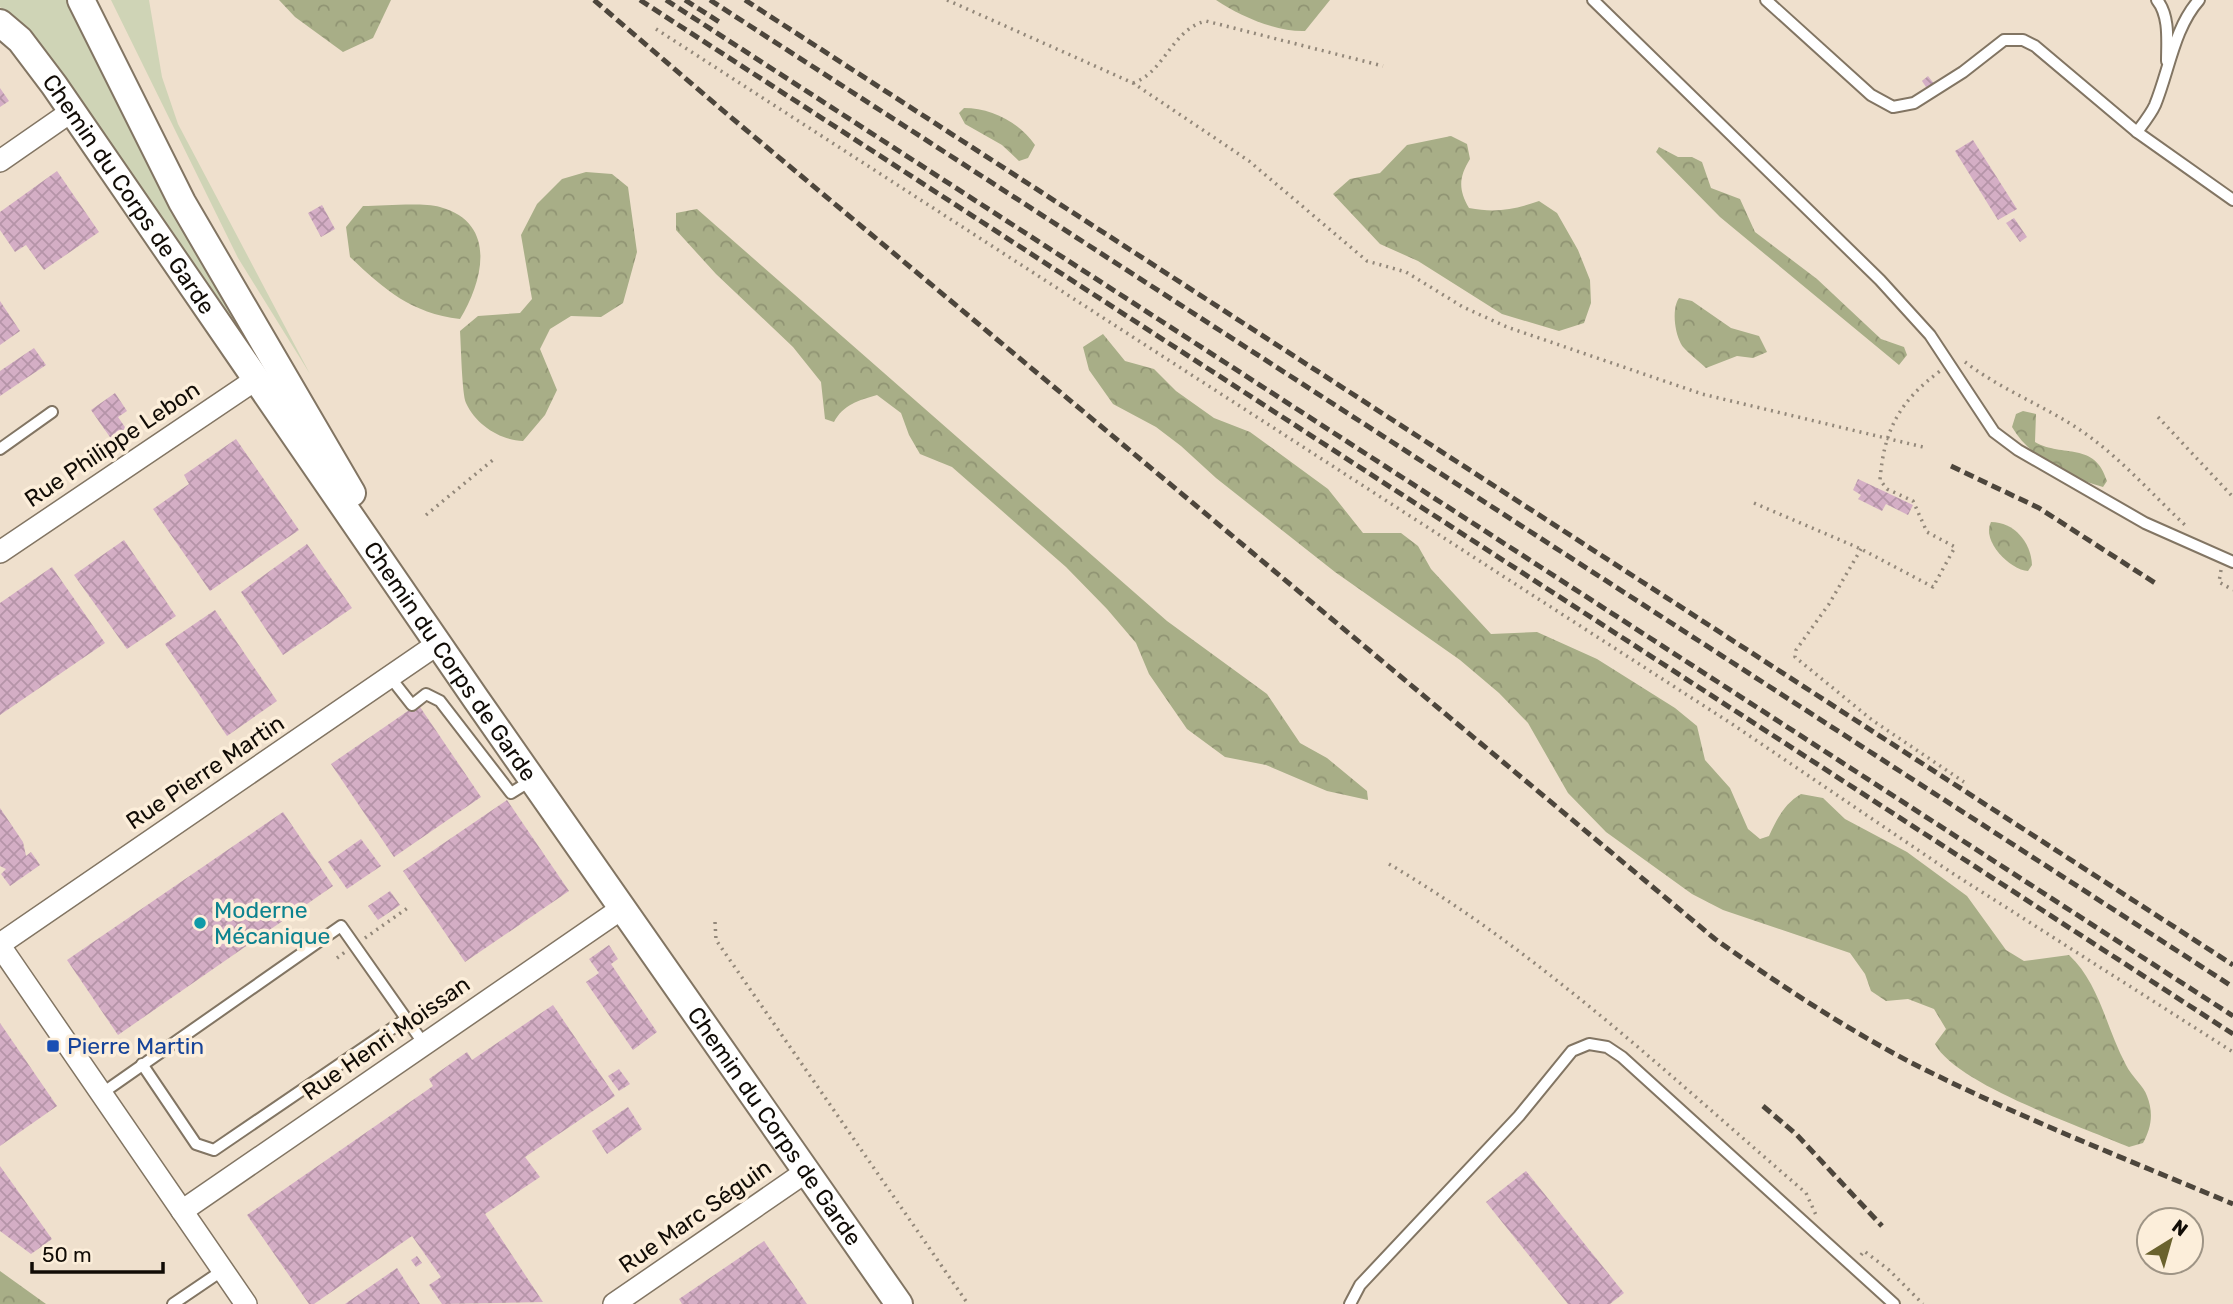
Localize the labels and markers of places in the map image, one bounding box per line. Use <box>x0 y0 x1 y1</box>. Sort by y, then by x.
place label: Moderne Mécanique <box>214 896 330 950</box>
marker: Moderne Mécanique <box>192 915 208 931</box>
place label: Pierre Martin <box>67 1032 204 1060</box>
marker: Pierre Martin <box>45 1038 61 1054</box>

